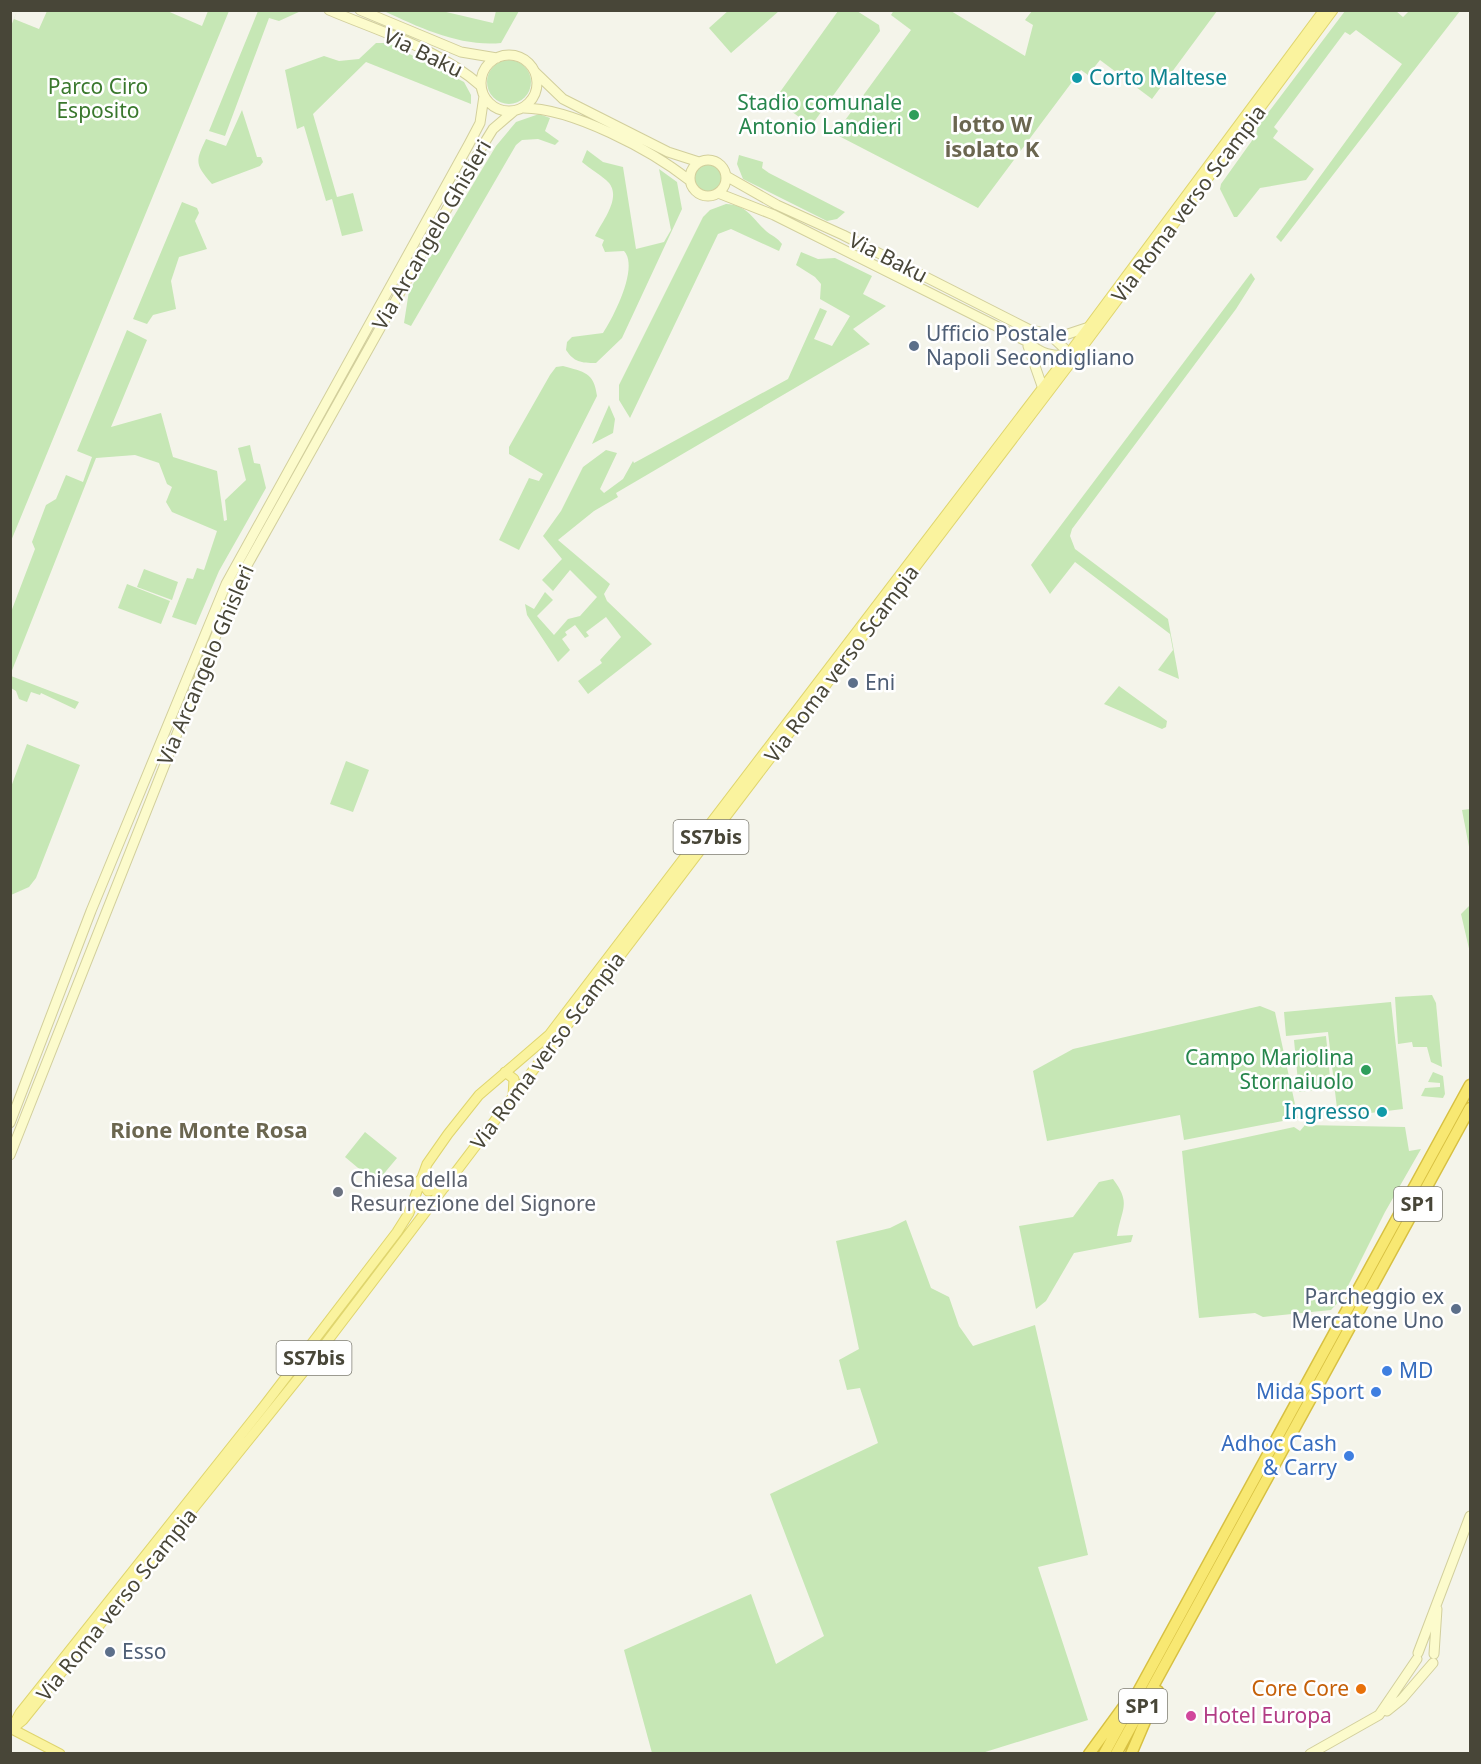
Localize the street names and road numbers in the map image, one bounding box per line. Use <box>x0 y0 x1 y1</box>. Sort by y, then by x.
street label: Via Baku <box>379 21 468 83</box>
street label: Via Roma verso Scampia <box>1105 99 1272 308</box>
street label: Via Arcangelo Ghisleri <box>365 134 497 335</box>
street label: Via Baku <box>844 225 933 289</box>
street label: Via Roma verso Scampia <box>758 559 925 768</box>
street label: Via Arcangelo Ghisleri <box>150 560 260 769</box>
road number: SS7bis <box>674 820 748 854</box>
street label: Via Roma verso Scampia <box>464 946 631 1155</box>
road number: SP1 <box>1394 1187 1442 1221</box>
road number: SS7bis <box>276 1341 352 1375</box>
street label: Via Roma verso Scampia <box>30 1502 203 1707</box>
road number: SP1 <box>1119 1689 1167 1723</box>

